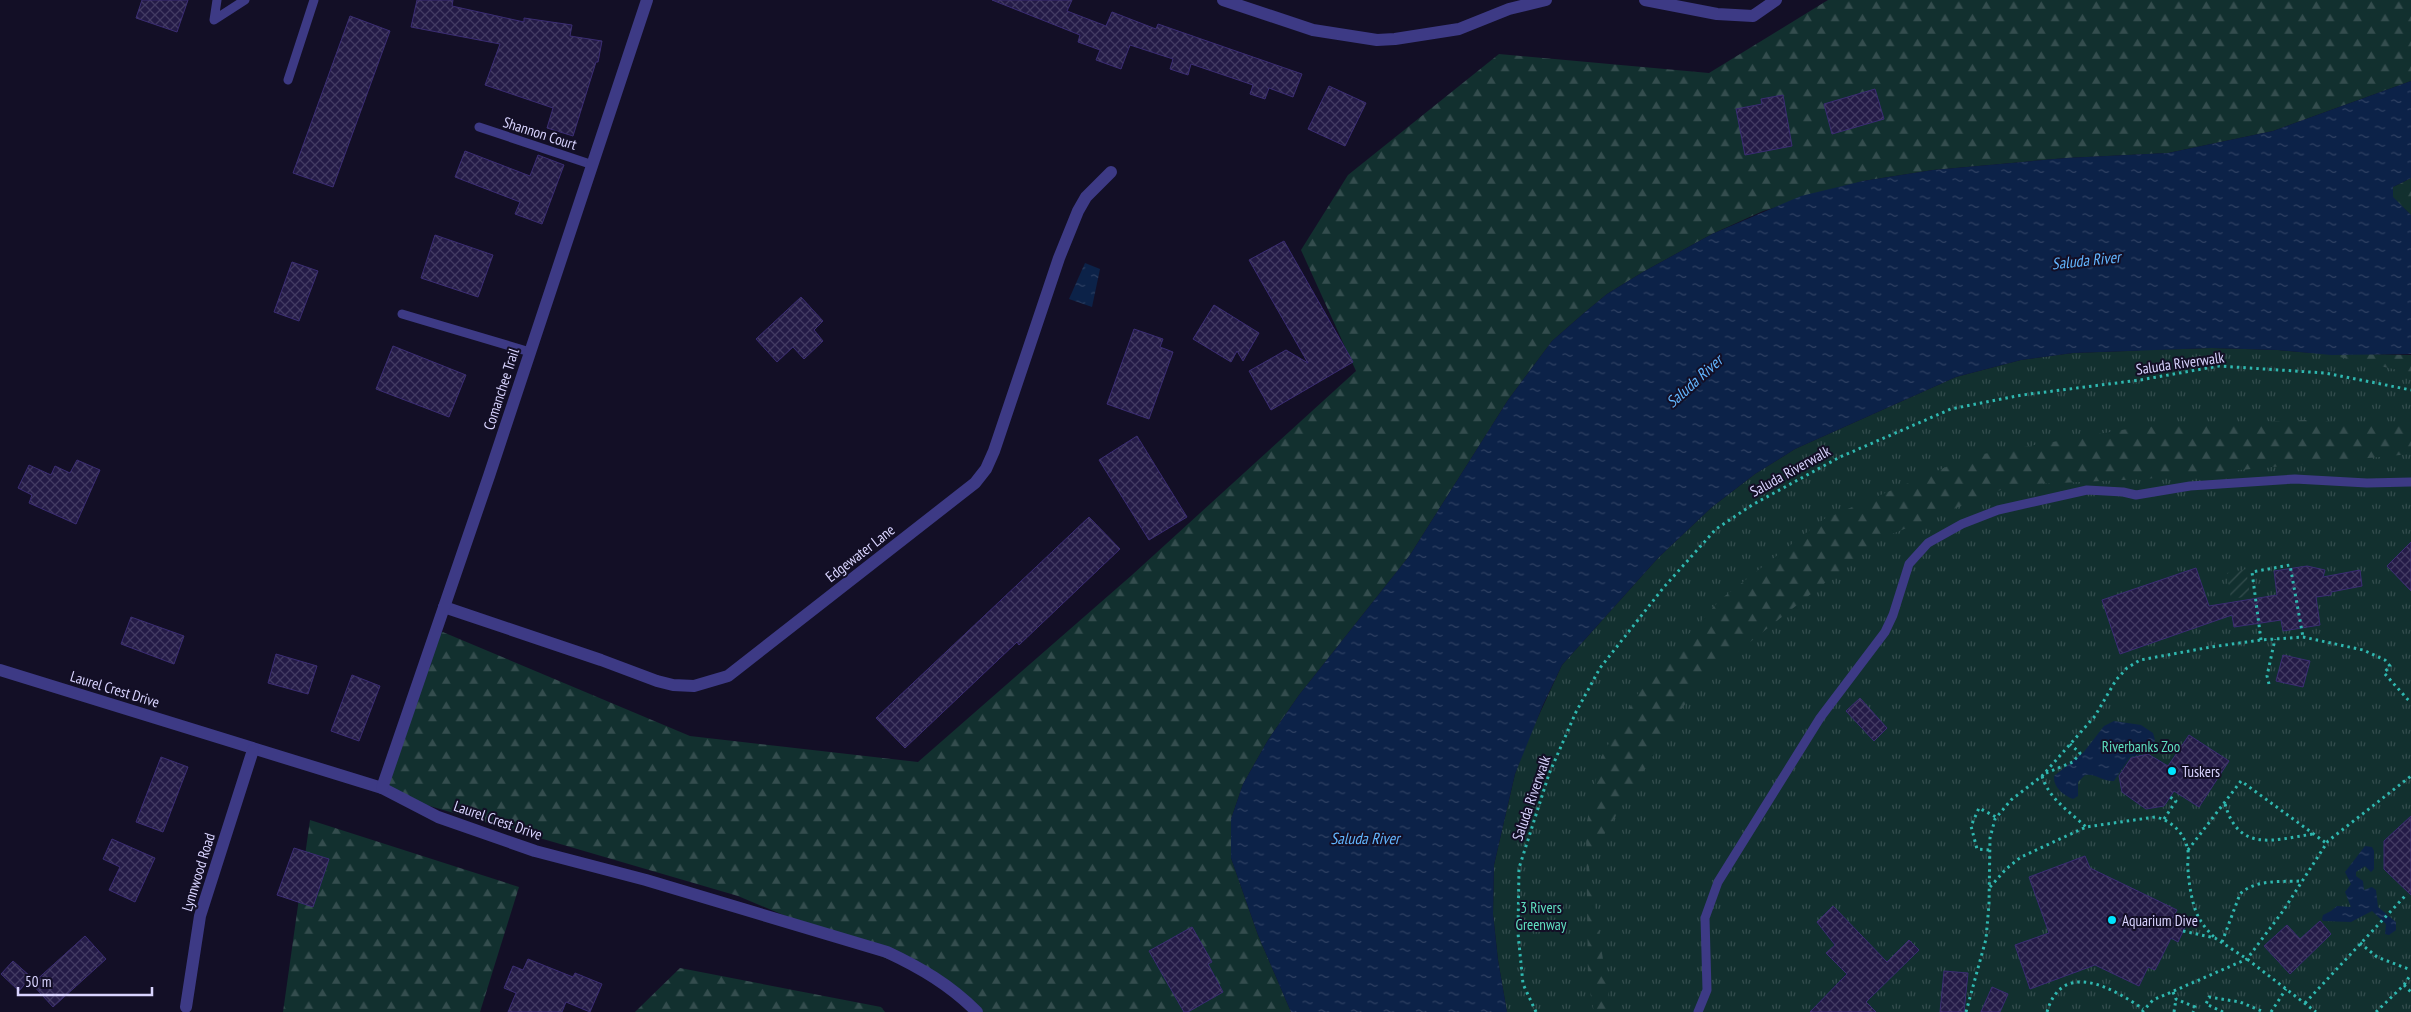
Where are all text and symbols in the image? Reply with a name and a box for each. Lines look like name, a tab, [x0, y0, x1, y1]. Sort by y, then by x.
street label: Shannon Court	[501, 112, 579, 154]
water label: Saluda River	[2051, 246, 2124, 274]
street label: Comanchee Trail	[479, 345, 523, 432]
street label: Saluda Riverwalk	[2135, 347, 2225, 379]
water label: Saluda River	[1662, 349, 1728, 412]
street label: Saluda Riverwalk	[1747, 441, 1834, 501]
street label: Edgewater Lane	[822, 520, 898, 586]
street label: Laurel Crest Drive	[68, 666, 162, 712]
park label: Riverbanks Zoo	[2102, 737, 2180, 756]
street label: Saluda Riverwalk	[1508, 753, 1555, 843]
place label: Tuskers	[2182, 762, 2220, 781]
marker: Tuskers	[2166, 765, 2178, 777]
street label: Laurel Crest Drive	[451, 796, 545, 844]
water label: Saluda River	[1331, 828, 1402, 848]
street label: Lynnwood Road	[177, 831, 219, 913]
park label: 3 Rivers Greenway	[1516, 898, 1567, 934]
place label: Aquarium Dive	[2122, 911, 2198, 930]
marker: Aquarium Dive	[2106, 914, 2118, 926]
scale bar	[18, 964, 151, 996]
text: 50 m	[25, 972, 51, 991]

